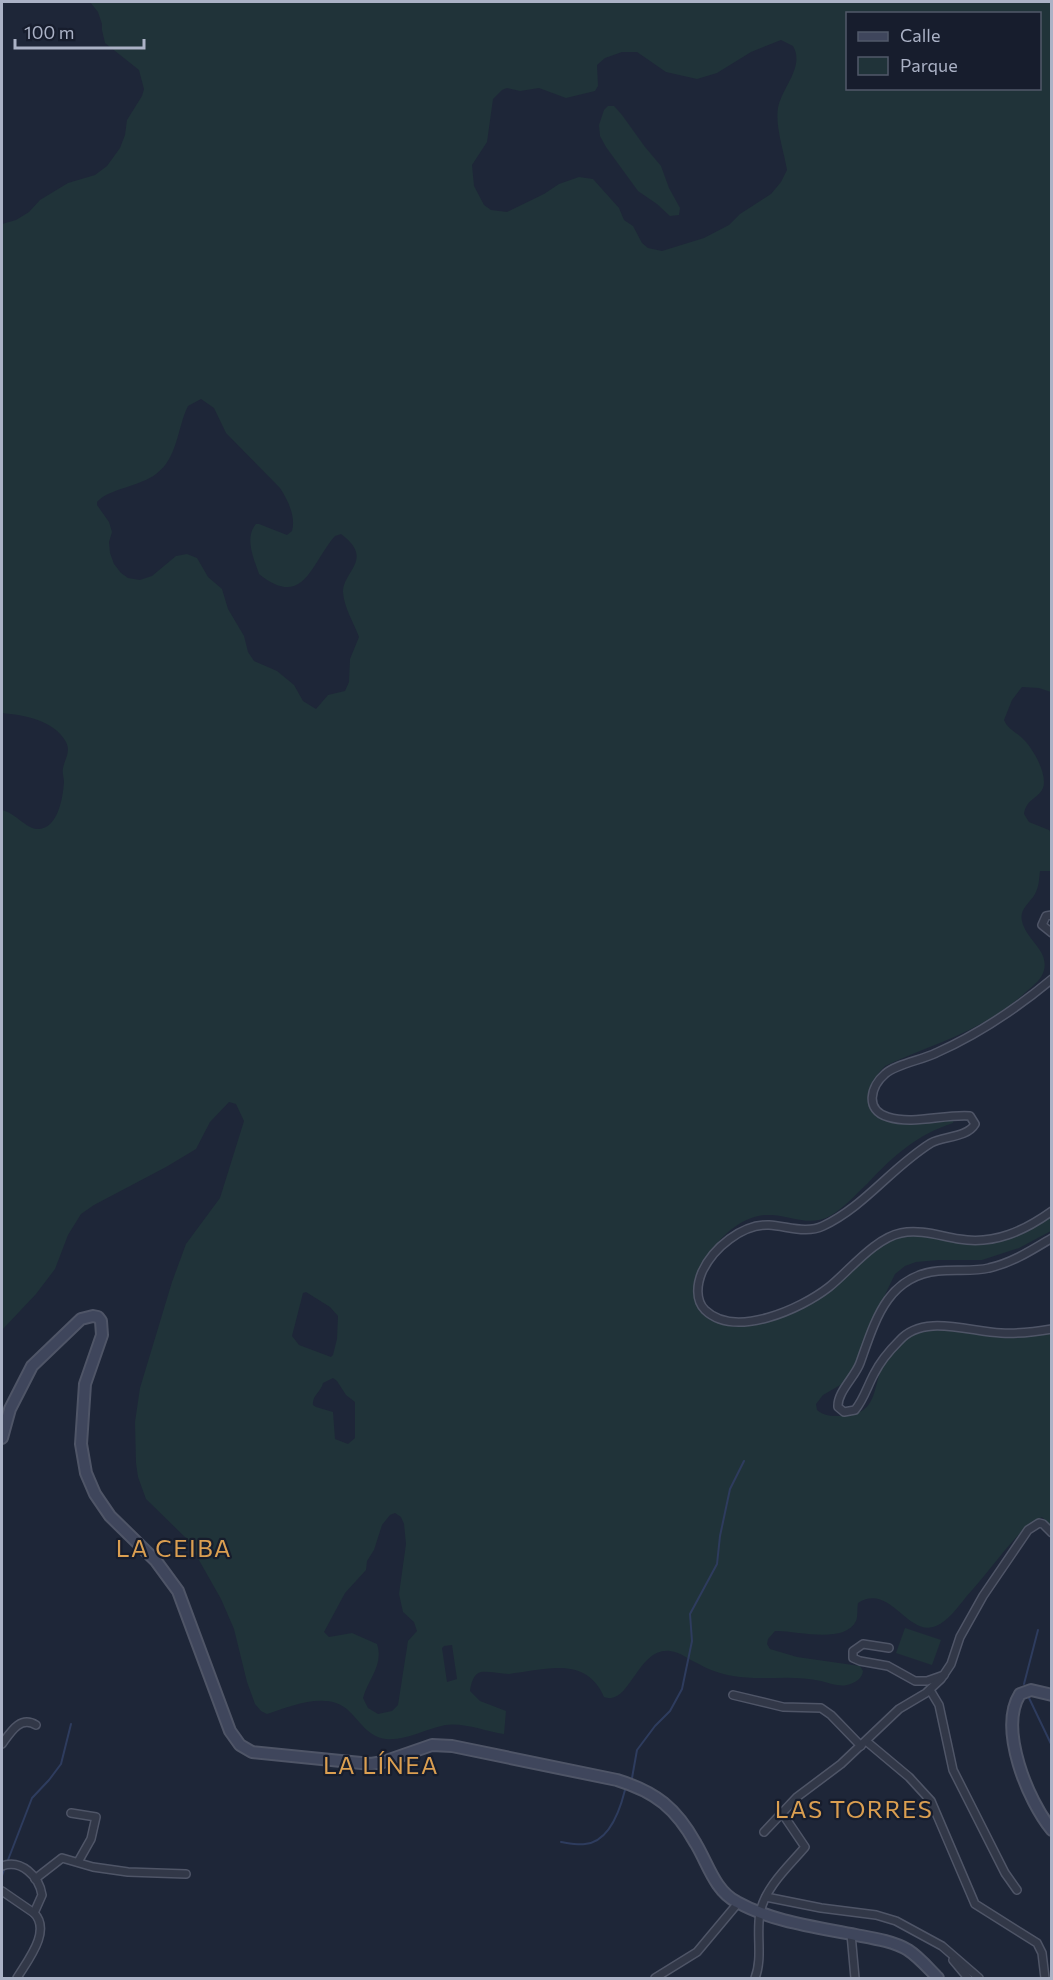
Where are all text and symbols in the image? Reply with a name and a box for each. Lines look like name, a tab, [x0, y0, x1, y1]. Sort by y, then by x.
scale bar	[15, 12, 144, 50]
legend	[846, 12, 1041, 90]
text: 100 m	[24, 21, 74, 43]
text: Calle	[900, 24, 940, 46]
text: Parque	[900, 54, 958, 76]
district label: LA CEIBA	[116, 1533, 232, 1562]
district label: LA LÍNEA	[323, 1750, 439, 1779]
district label: LAS TORRES	[775, 1794, 933, 1823]

